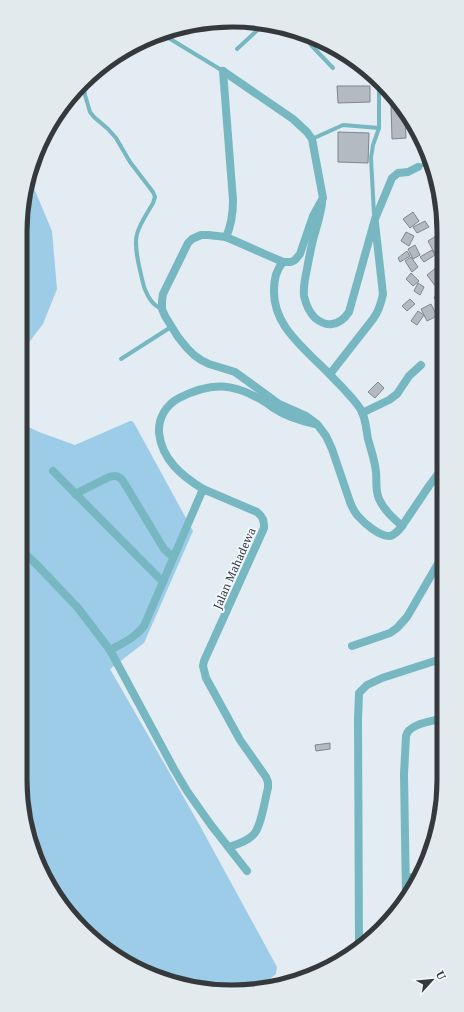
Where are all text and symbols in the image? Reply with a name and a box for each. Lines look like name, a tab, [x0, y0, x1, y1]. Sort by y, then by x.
street label: Jalan Mahadewa	[209, 525, 259, 612]
north arrow	[412, 960, 452, 1000]
text: U	[433, 968, 450, 983]

